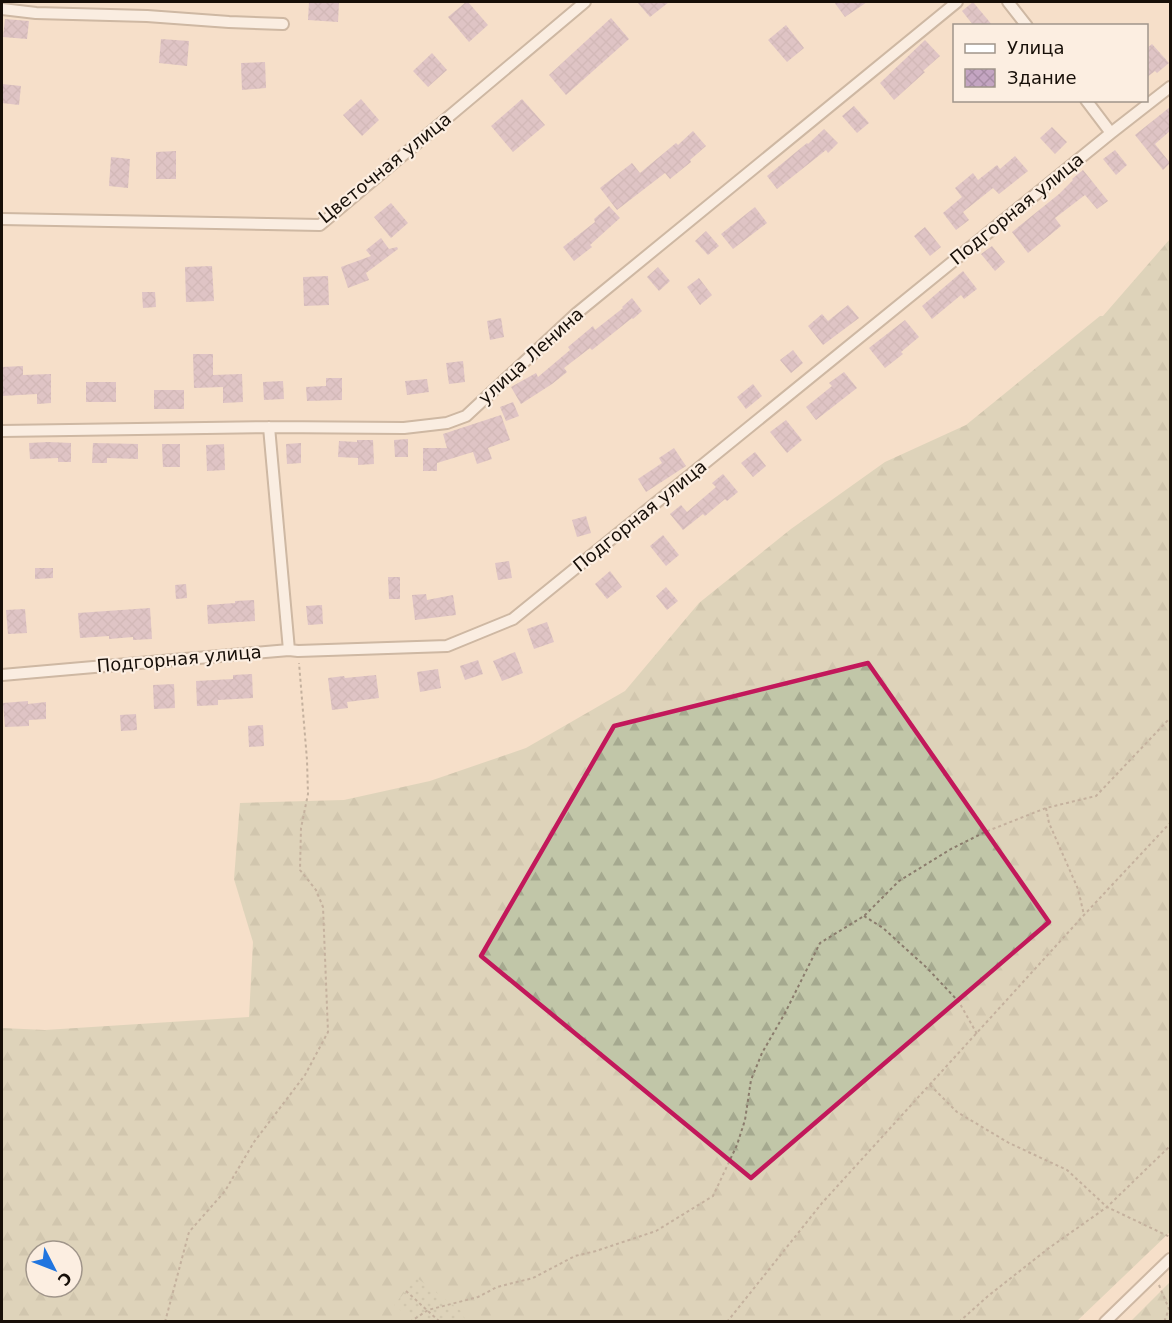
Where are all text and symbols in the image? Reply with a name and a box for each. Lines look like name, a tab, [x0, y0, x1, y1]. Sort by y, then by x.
legend	[953, 24, 1148, 102]
text: Улица	[1007, 37, 1064, 58]
text: Здание	[1007, 67, 1077, 88]
street label: Цветочная улица	[314, 108, 455, 227]
street label: Подгорная улица	[946, 148, 1088, 269]
street label: улица Ленина	[474, 303, 587, 408]
street label: Подгорная улица	[569, 455, 711, 576]
street label: Подгорная улица	[96, 641, 262, 676]
north arrow	[24, 1239, 84, 1299]
text: С	[54, 1268, 76, 1289]

